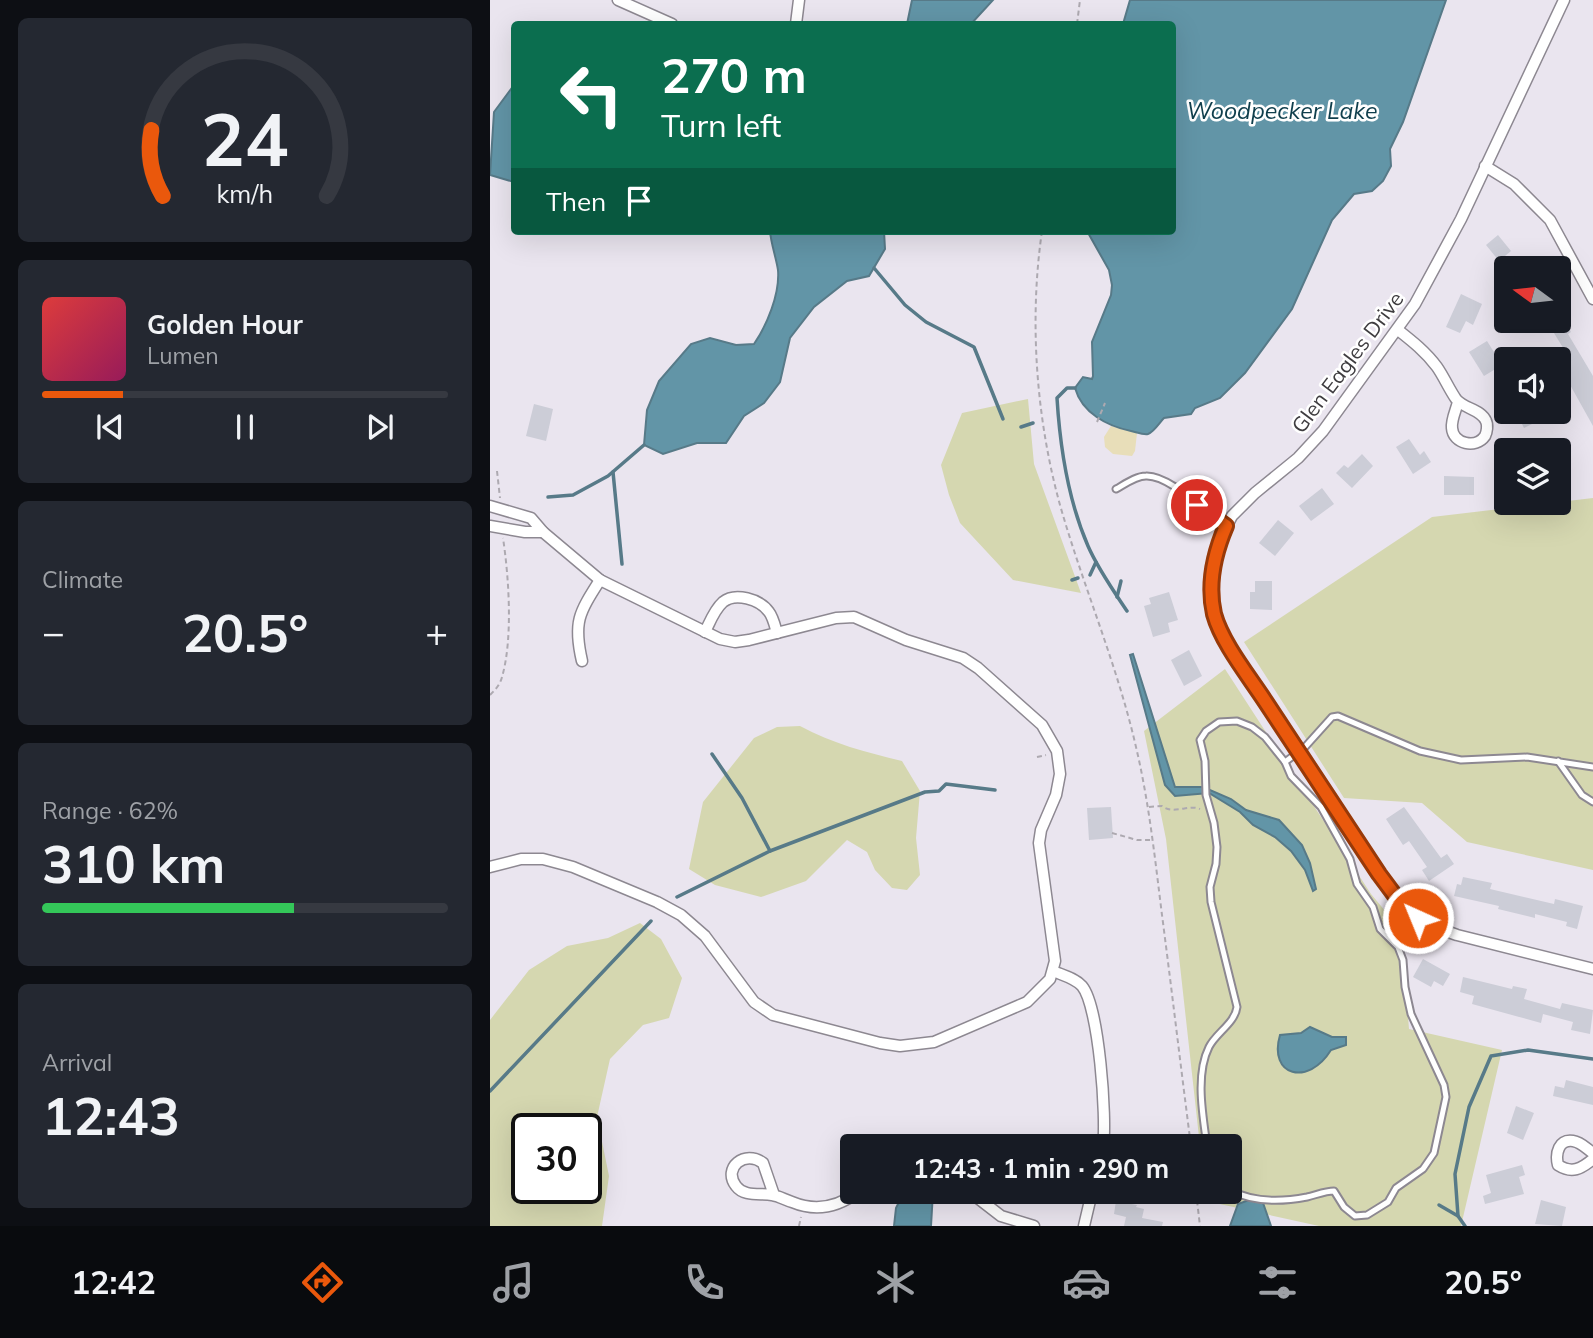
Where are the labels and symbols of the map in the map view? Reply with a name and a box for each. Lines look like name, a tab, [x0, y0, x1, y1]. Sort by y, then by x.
water label: Woodpecker Lake	[1187, 96, 1377, 125]
north arrow	[1494, 256, 1572, 332]
street label: Glen Eagles Drive	[1285, 286, 1409, 438]
pin	[1167, 475, 1227, 535]
position arrow	[1381, 881, 1455, 955]
speed limit sign: 30	[511, 1113, 602, 1204]

